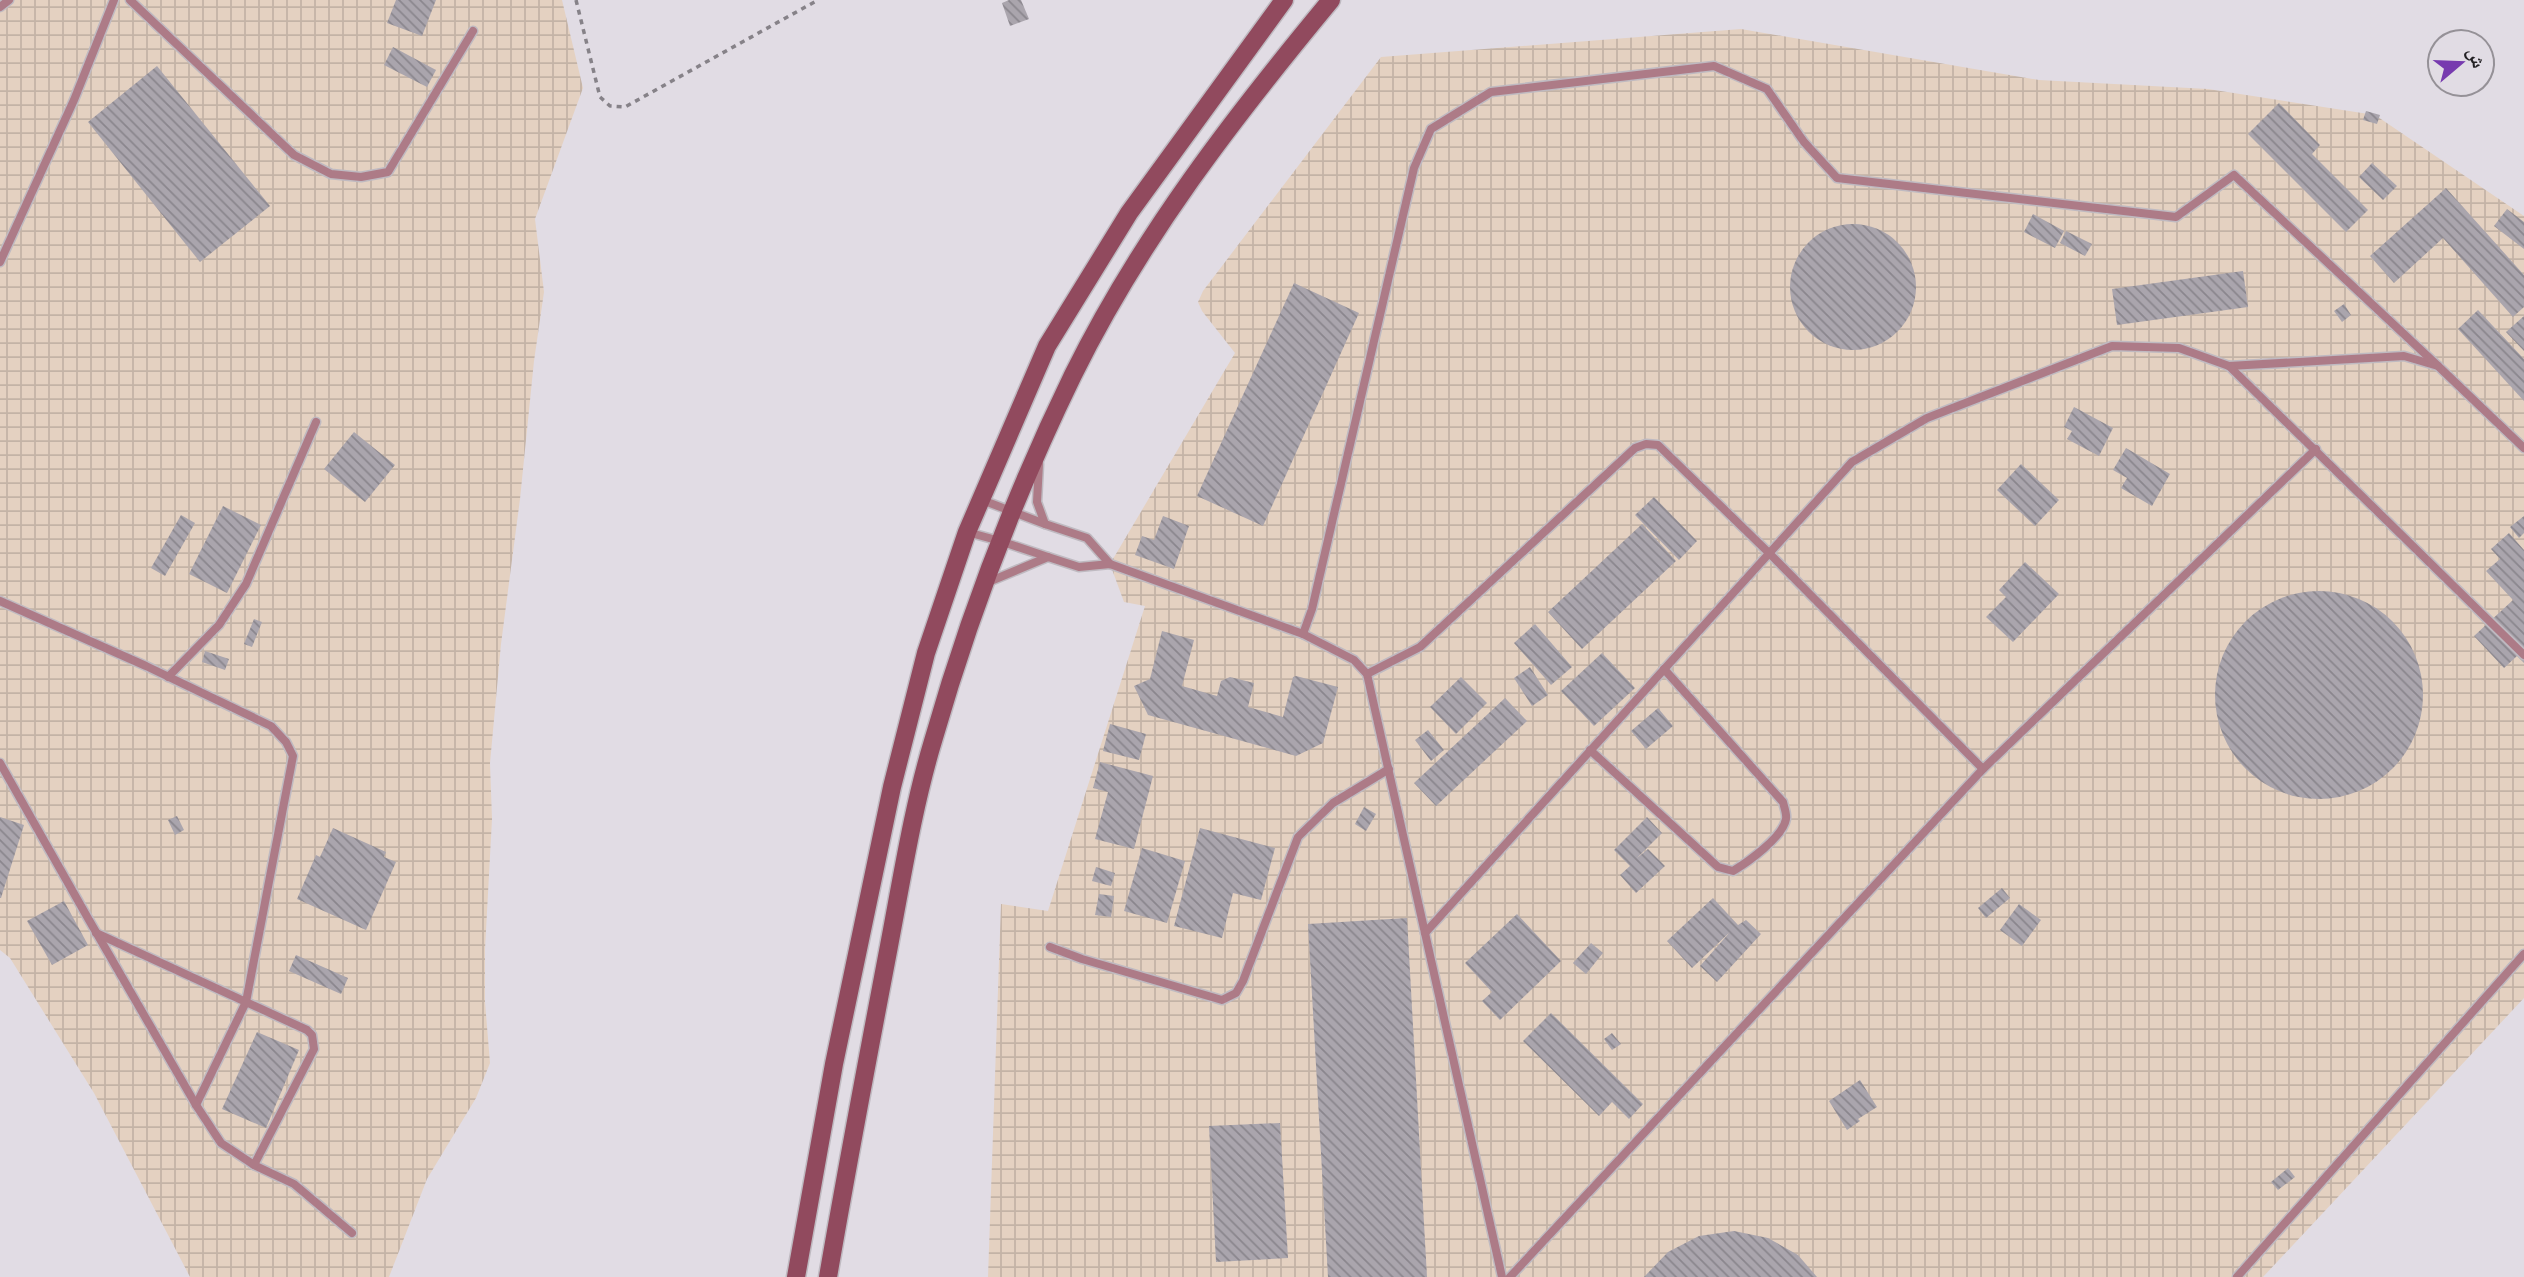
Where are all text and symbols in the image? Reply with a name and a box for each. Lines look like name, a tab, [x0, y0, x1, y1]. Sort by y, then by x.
north arrow	[2426, 28, 2496, 98]
text: ش	[2462, 44, 2491, 71]

